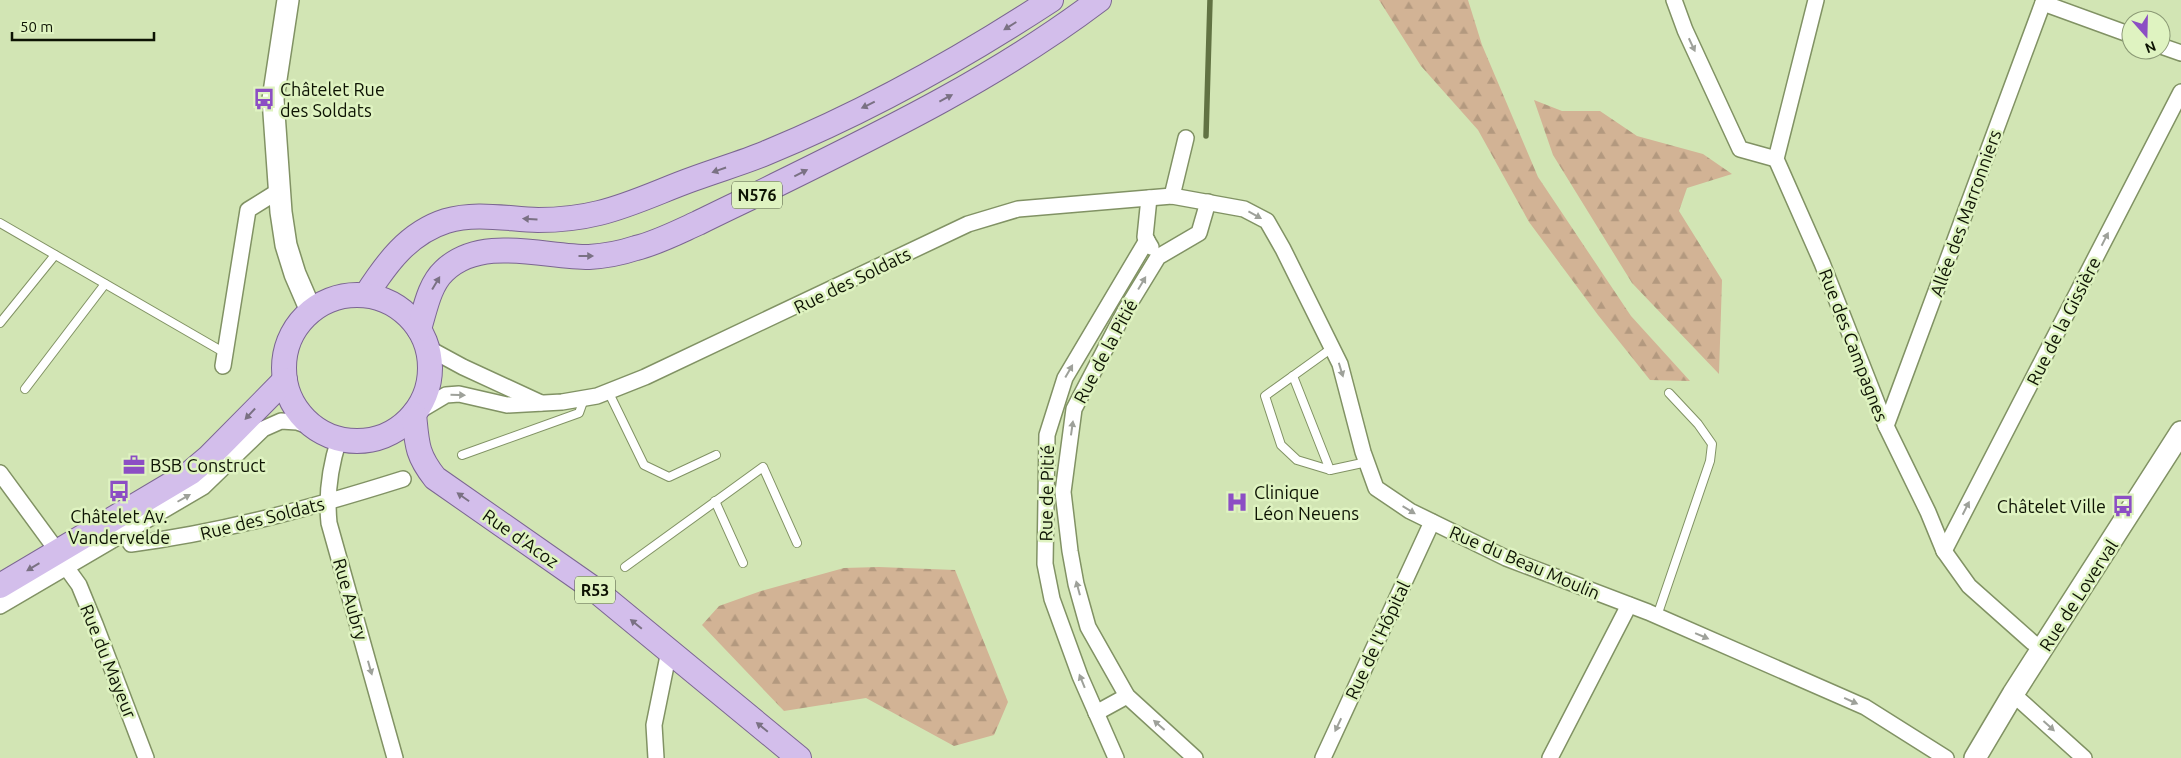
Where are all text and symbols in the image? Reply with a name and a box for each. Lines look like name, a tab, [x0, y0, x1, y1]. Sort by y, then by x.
scale bar	[12, 10, 155, 42]
north arrow	[2121, 10, 2171, 60]
text: 50 m	[20, 18, 53, 35]
one-way arrow	[1003, 22, 1016, 31]
one-way arrow	[1689, 38, 1697, 52]
text: N	[2143, 38, 2158, 57]
place label: Châtelet Rue des Soldats	[280, 79, 385, 120]
bus stop icon: Châtelet Rue des Soldats	[251, 86, 277, 112]
one-way arrow	[938, 94, 953, 102]
one-way arrow	[861, 101, 875, 109]
street label: Allée des Marronniers	[1925, 127, 2005, 299]
one-way arrow	[711, 166, 726, 174]
one-way arrow	[794, 169, 808, 177]
road number: N576	[732, 182, 782, 208]
one-way arrow	[1248, 211, 1262, 219]
one-way arrow	[521, 215, 537, 223]
one-way arrow	[2101, 232, 2109, 246]
street label: Rue des Soldats	[790, 243, 914, 317]
one-way arrow	[579, 252, 595, 260]
street label: Rue de la Gissière	[2022, 254, 2104, 388]
street label: Rue des Campagnes	[1816, 266, 1892, 424]
one-way arrow	[431, 276, 440, 290]
one-way arrow	[1138, 276, 1147, 289]
street label: Rue de la Pitié	[1069, 296, 1141, 406]
one-way arrow	[1338, 363, 1346, 378]
one-way arrow	[1065, 364, 1073, 379]
one-way arrow	[450, 391, 466, 399]
one-way arrow	[244, 408, 256, 420]
one-way arrow	[1068, 419, 1076, 435]
street label: Rue de Pitié	[1035, 444, 1057, 542]
office icon: BSB Construct	[121, 452, 147, 478]
place label: BSB Construct	[150, 455, 266, 475]
bus stop icon: Châtelet Av. Vandervelde	[106, 478, 132, 504]
place label: Clinique Léon Neuens	[1254, 482, 1359, 523]
hospital icon: Clinique Léon Neuens	[1224, 489, 1250, 515]
one-way arrow	[456, 492, 469, 502]
street label: Rue des Soldats	[198, 493, 326, 543]
bus stop icon: Châtelet Ville	[2110, 493, 2136, 519]
one-way arrow	[178, 494, 191, 503]
place label: Châtelet Ville	[1997, 496, 2106, 516]
one-way arrow	[1962, 500, 1970, 515]
street label: Rue d'Acoz	[479, 505, 563, 571]
one-way arrow	[1402, 505, 1415, 514]
place label: Châtelet Av. Vandervelde	[68, 506, 170, 547]
street label: Rue du Beau Moulin	[1447, 521, 1603, 603]
street label: Rue de Loverval	[2035, 535, 2122, 654]
street label: Rue Aubry	[330, 556, 372, 642]
one-way arrow	[26, 562, 39, 571]
road number: R53	[575, 576, 615, 604]
street label: Rue de l'Hôpital	[1341, 577, 1413, 702]
one-way arrow	[1074, 581, 1082, 596]
street label: Rue du Mayeur	[77, 601, 141, 721]
one-way arrow	[630, 618, 643, 629]
one-way arrow	[1695, 632, 1709, 640]
one-way arrow	[366, 661, 374, 676]
one-way arrow	[1078, 674, 1086, 688]
one-way arrow	[1844, 697, 1858, 705]
one-way arrow	[1334, 718, 1342, 732]
one-way arrow	[1154, 719, 1166, 731]
one-way arrow	[2042, 720, 2054, 732]
one-way arrow	[756, 721, 769, 732]

